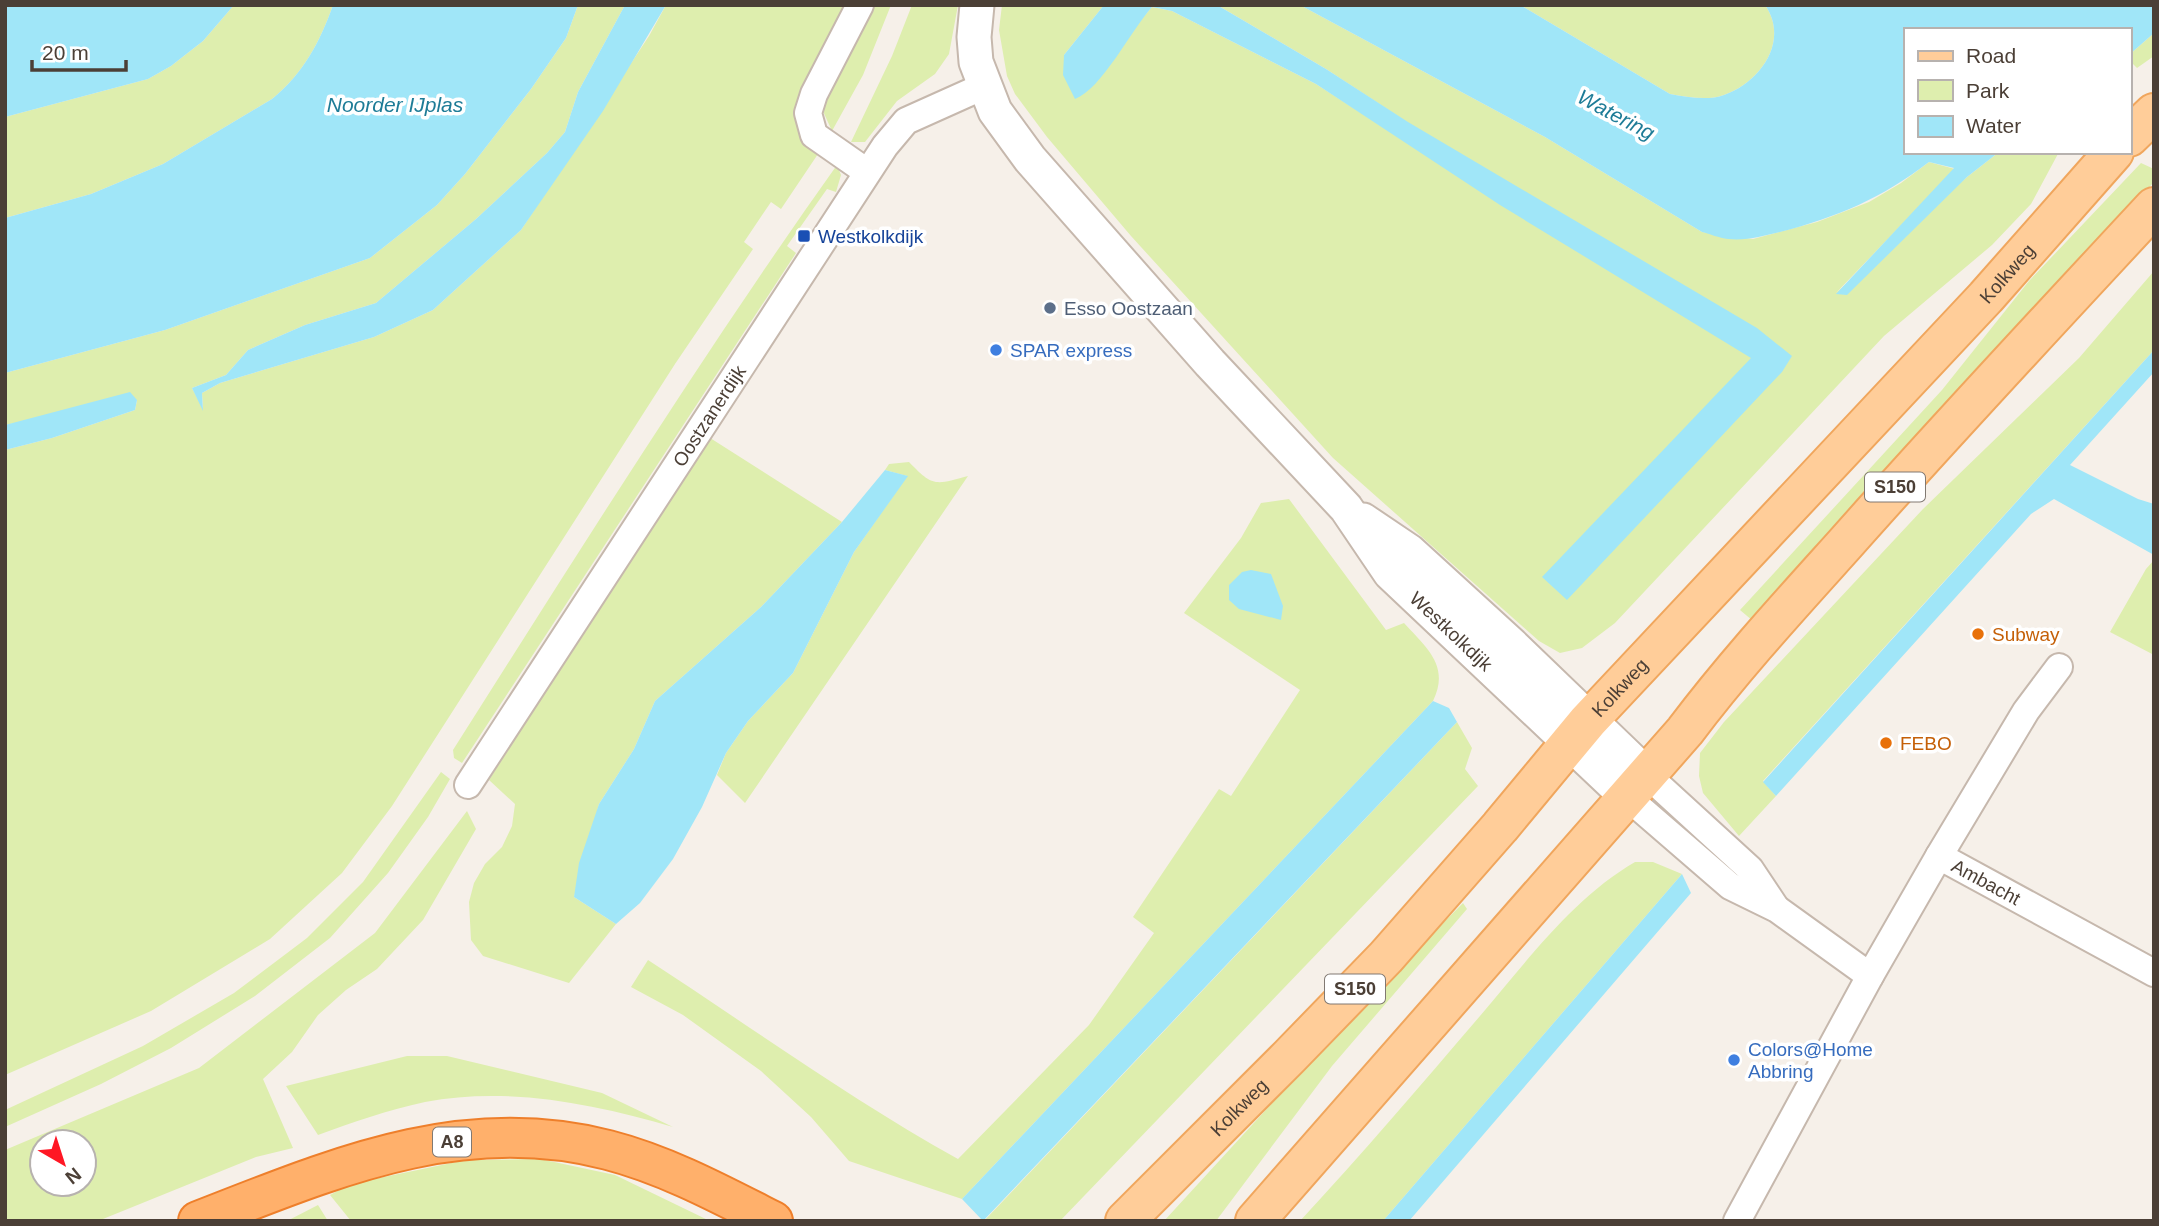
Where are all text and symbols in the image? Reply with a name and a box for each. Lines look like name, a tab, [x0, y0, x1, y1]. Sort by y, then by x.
scale bar	[32, 28, 126, 72]
legend	[1904, 28, 2131, 154]
text: 20 m	[42, 41, 89, 64]
text: Road	[1966, 44, 2016, 67]
text: Park	[1966, 79, 2010, 102]
water label: Watering	[1574, 85, 1659, 144]
water label: Noorder IJplas	[327, 93, 464, 116]
text: Water	[1966, 114, 2021, 137]
place label: Westkolkdijk	[818, 226, 924, 247]
marker: Westkolkdijk	[796, 228, 812, 244]
street label: Kolkweg	[1976, 240, 2039, 308]
place label: Esso Oostzaan	[1064, 298, 1193, 319]
marker: Esso Oostzaan	[1042, 300, 1058, 316]
place label: SPAR express	[1010, 340, 1132, 361]
marker: SPAR express	[988, 342, 1004, 358]
street label: Oostzanerdijk	[669, 361, 750, 470]
road number: S150	[1865, 472, 1925, 502]
street label: Westkolkdijk	[1406, 588, 1497, 676]
place label: Subway	[1992, 624, 2060, 645]
marker: Subway	[1970, 626, 1986, 642]
street label: Kolkweg	[1588, 654, 1652, 721]
place label: FEBO	[1900, 733, 1952, 754]
marker: FEBO	[1878, 735, 1894, 751]
street label: Ambacht	[1948, 855, 2025, 910]
road number: S150	[1325, 974, 1385, 1004]
place label: Colors@Home Abbring	[1748, 1039, 1873, 1082]
marker: Colors@Home Abbring	[1726, 1052, 1742, 1068]
street label: Kolkweg	[1206, 1075, 1272, 1140]
north arrow	[28, 1128, 98, 1198]
road number: A8	[433, 1128, 471, 1156]
text: N	[61, 1163, 85, 1188]

